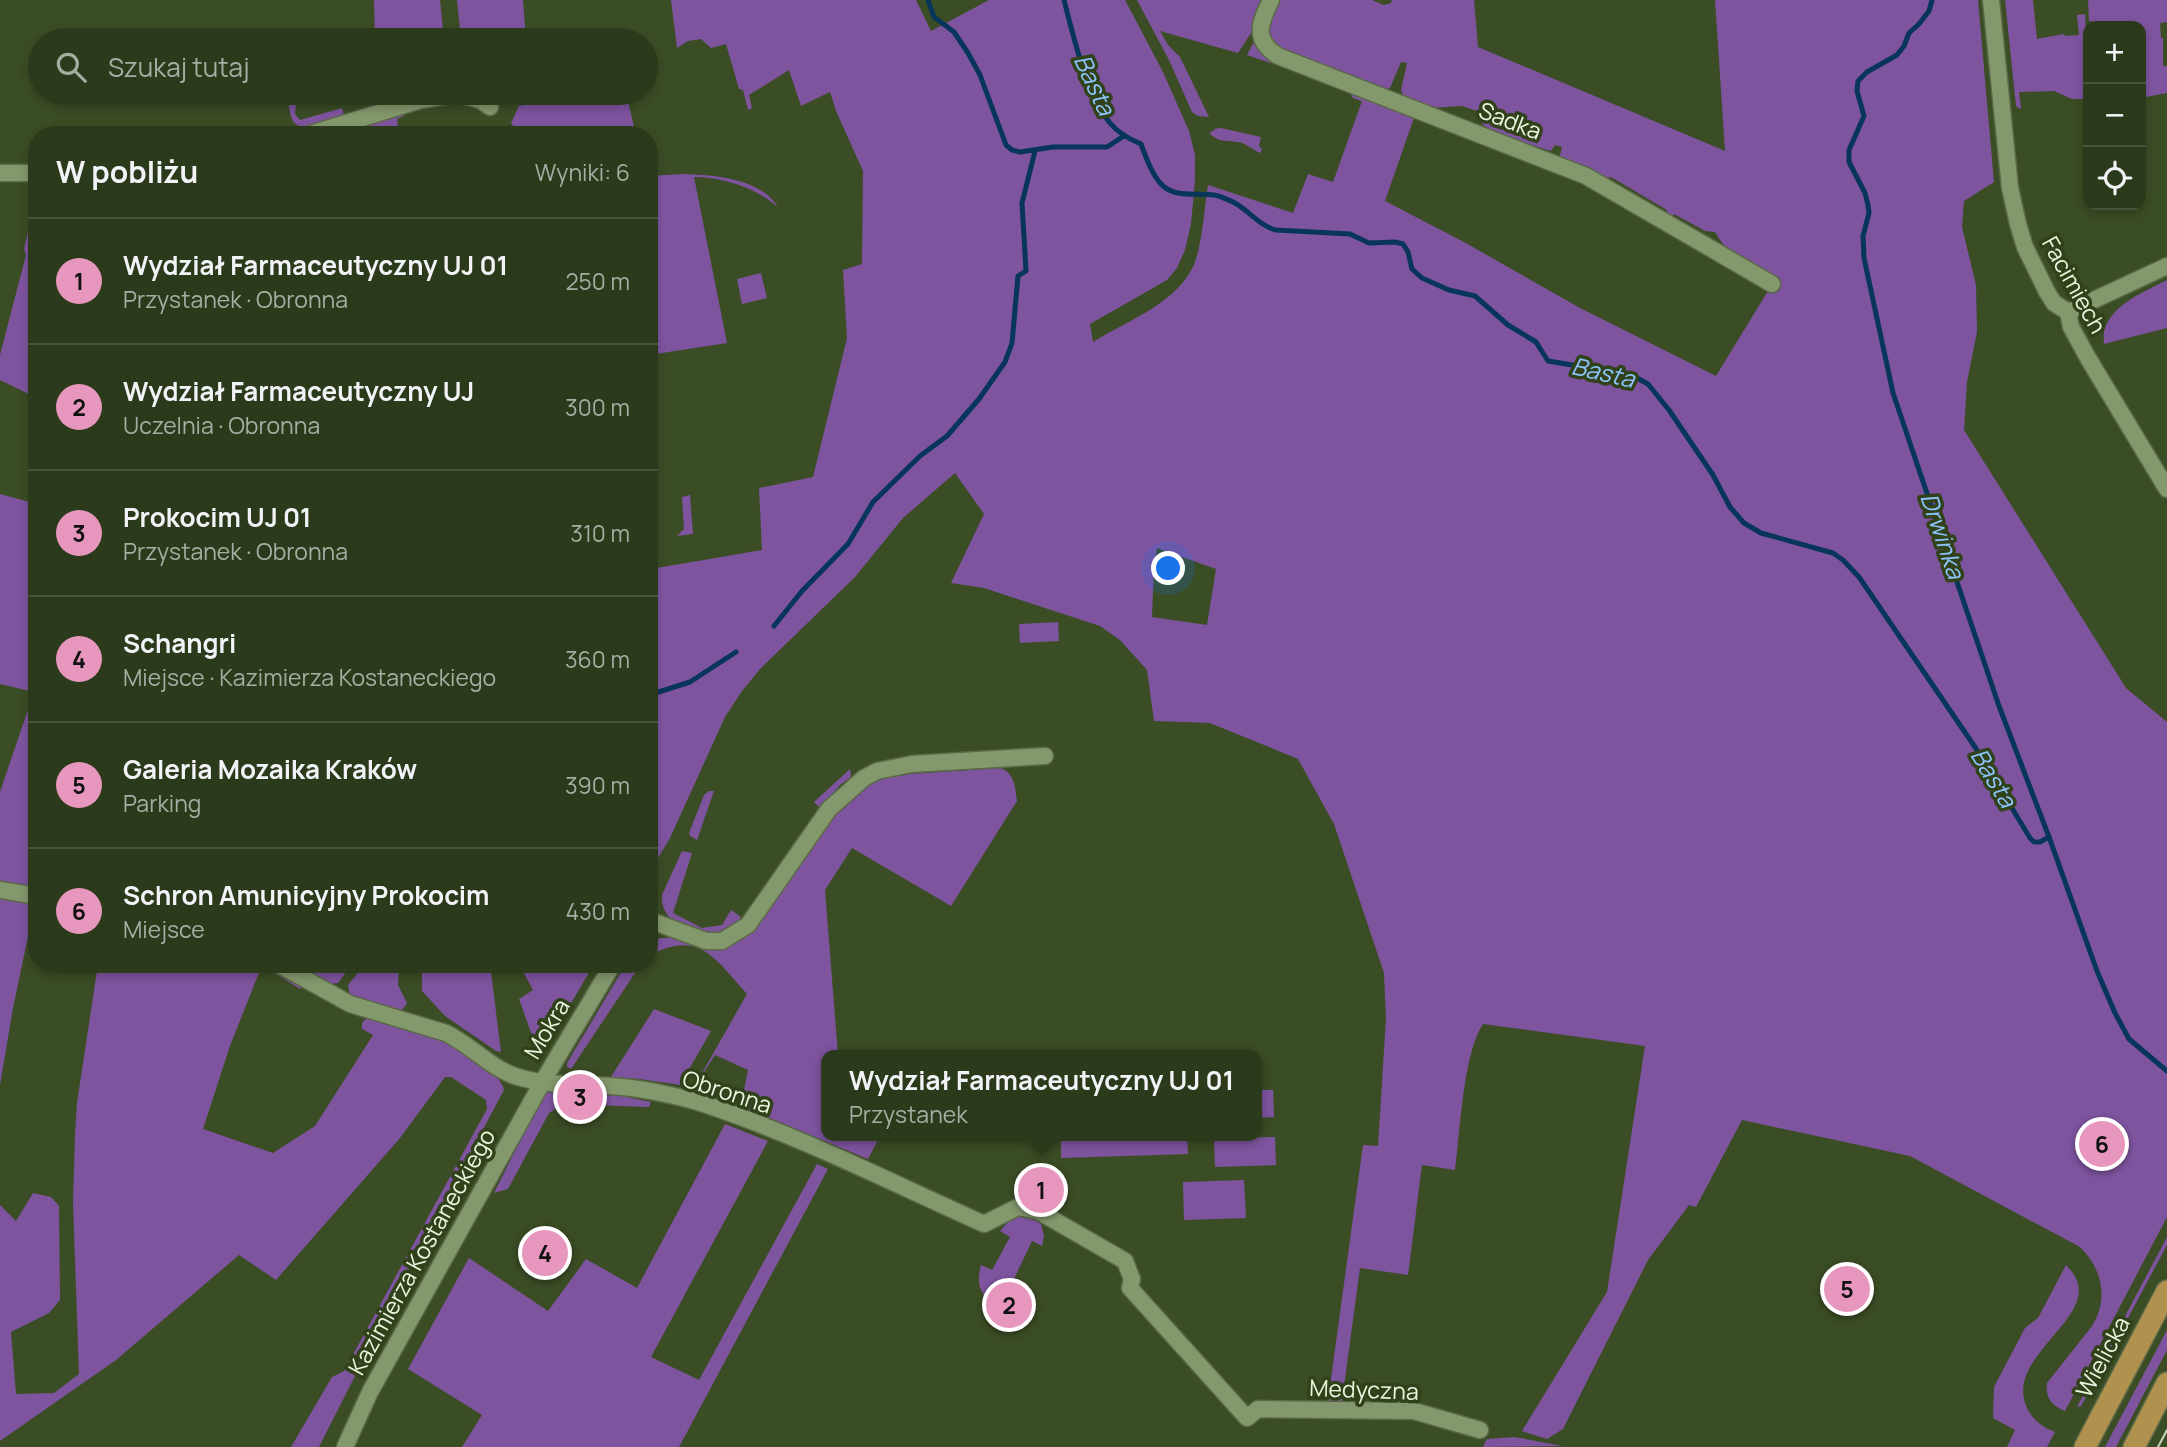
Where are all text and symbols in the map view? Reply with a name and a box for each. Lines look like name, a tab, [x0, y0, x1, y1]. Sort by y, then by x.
map controls	[2083, 21, 2146, 210]
button: +	[2083, 21, 2146, 84]
search box	[28, 28, 658, 105]
icon: search	[52, 48, 90, 86]
text: Szukaj tutaj	[108, 49, 250, 85]
water label: Basta	[1067, 49, 1124, 122]
button: −	[2083, 84, 2146, 147]
street label: Sadka	[1474, 94, 1546, 147]
button: locate	[2083, 147, 2146, 210]
text: W pobliżu	[56, 151, 198, 192]
text: Wyniki: 6	[535, 156, 630, 188]
street label: Facimiech	[2035, 230, 2115, 339]
text: Wydział Farmaceutyczny UJ 01	[123, 247, 508, 283]
text: 1	[74, 265, 84, 297]
text: 250 m	[565, 265, 630, 297]
text: Przystanek · Obronna	[123, 283, 348, 315]
water label: Basta	[1569, 348, 1640, 395]
text: Wydział Farmaceutyczny UJ	[123, 373, 474, 409]
text: 2	[72, 391, 86, 423]
text: 300 m	[565, 391, 630, 423]
text: Uczelnia · Obronna	[123, 409, 320, 441]
water label: Drwinka	[1913, 488, 1974, 584]
text: Prokocim UJ 01	[123, 499, 311, 535]
text: 3	[72, 517, 86, 549]
text: 310 m	[570, 517, 630, 549]
text: Przystanek · Obronna	[123, 535, 348, 567]
your location	[1151, 551, 1185, 585]
text: Schangri	[123, 625, 236, 661]
text: 4	[72, 643, 86, 675]
text: 360 m	[565, 643, 630, 675]
text: Miejsce · Kazimierza Kostaneckiego	[123, 661, 496, 693]
water label: Basta	[1964, 741, 2026, 814]
text: Galeria Mozaika Kraków	[123, 751, 417, 787]
text: 5	[72, 769, 86, 801]
text: 390 m	[565, 769, 630, 801]
text: Parking	[123, 787, 201, 819]
text: Schron Amunicyjny Prokocim	[123, 877, 489, 913]
text: 6	[72, 895, 86, 927]
text: 430 m	[566, 895, 630, 927]
text: Miejsce	[123, 913, 205, 945]
street label: Mokra	[516, 992, 577, 1065]
popup	[821, 1050, 1262, 1141]
street label: Obronna	[679, 1062, 776, 1120]
text: Wydział Farmaceutyczny UJ 01	[849, 1062, 1234, 1098]
pin: 3	[557, 1071, 603, 1123]
text: Przystanek	[849, 1098, 968, 1130]
pin: 6	[2079, 1118, 2125, 1170]
street label: Kazimierza Kostaneckiego	[340, 1123, 502, 1380]
pin: 1	[1018, 1164, 1064, 1216]
pin: 4	[522, 1227, 568, 1279]
pin: 5	[1824, 1263, 1870, 1315]
pin: 2	[986, 1279, 1032, 1331]
street label: Wielicka	[2067, 1310, 2137, 1403]
street label: Medyczna	[1309, 1371, 1419, 1407]

